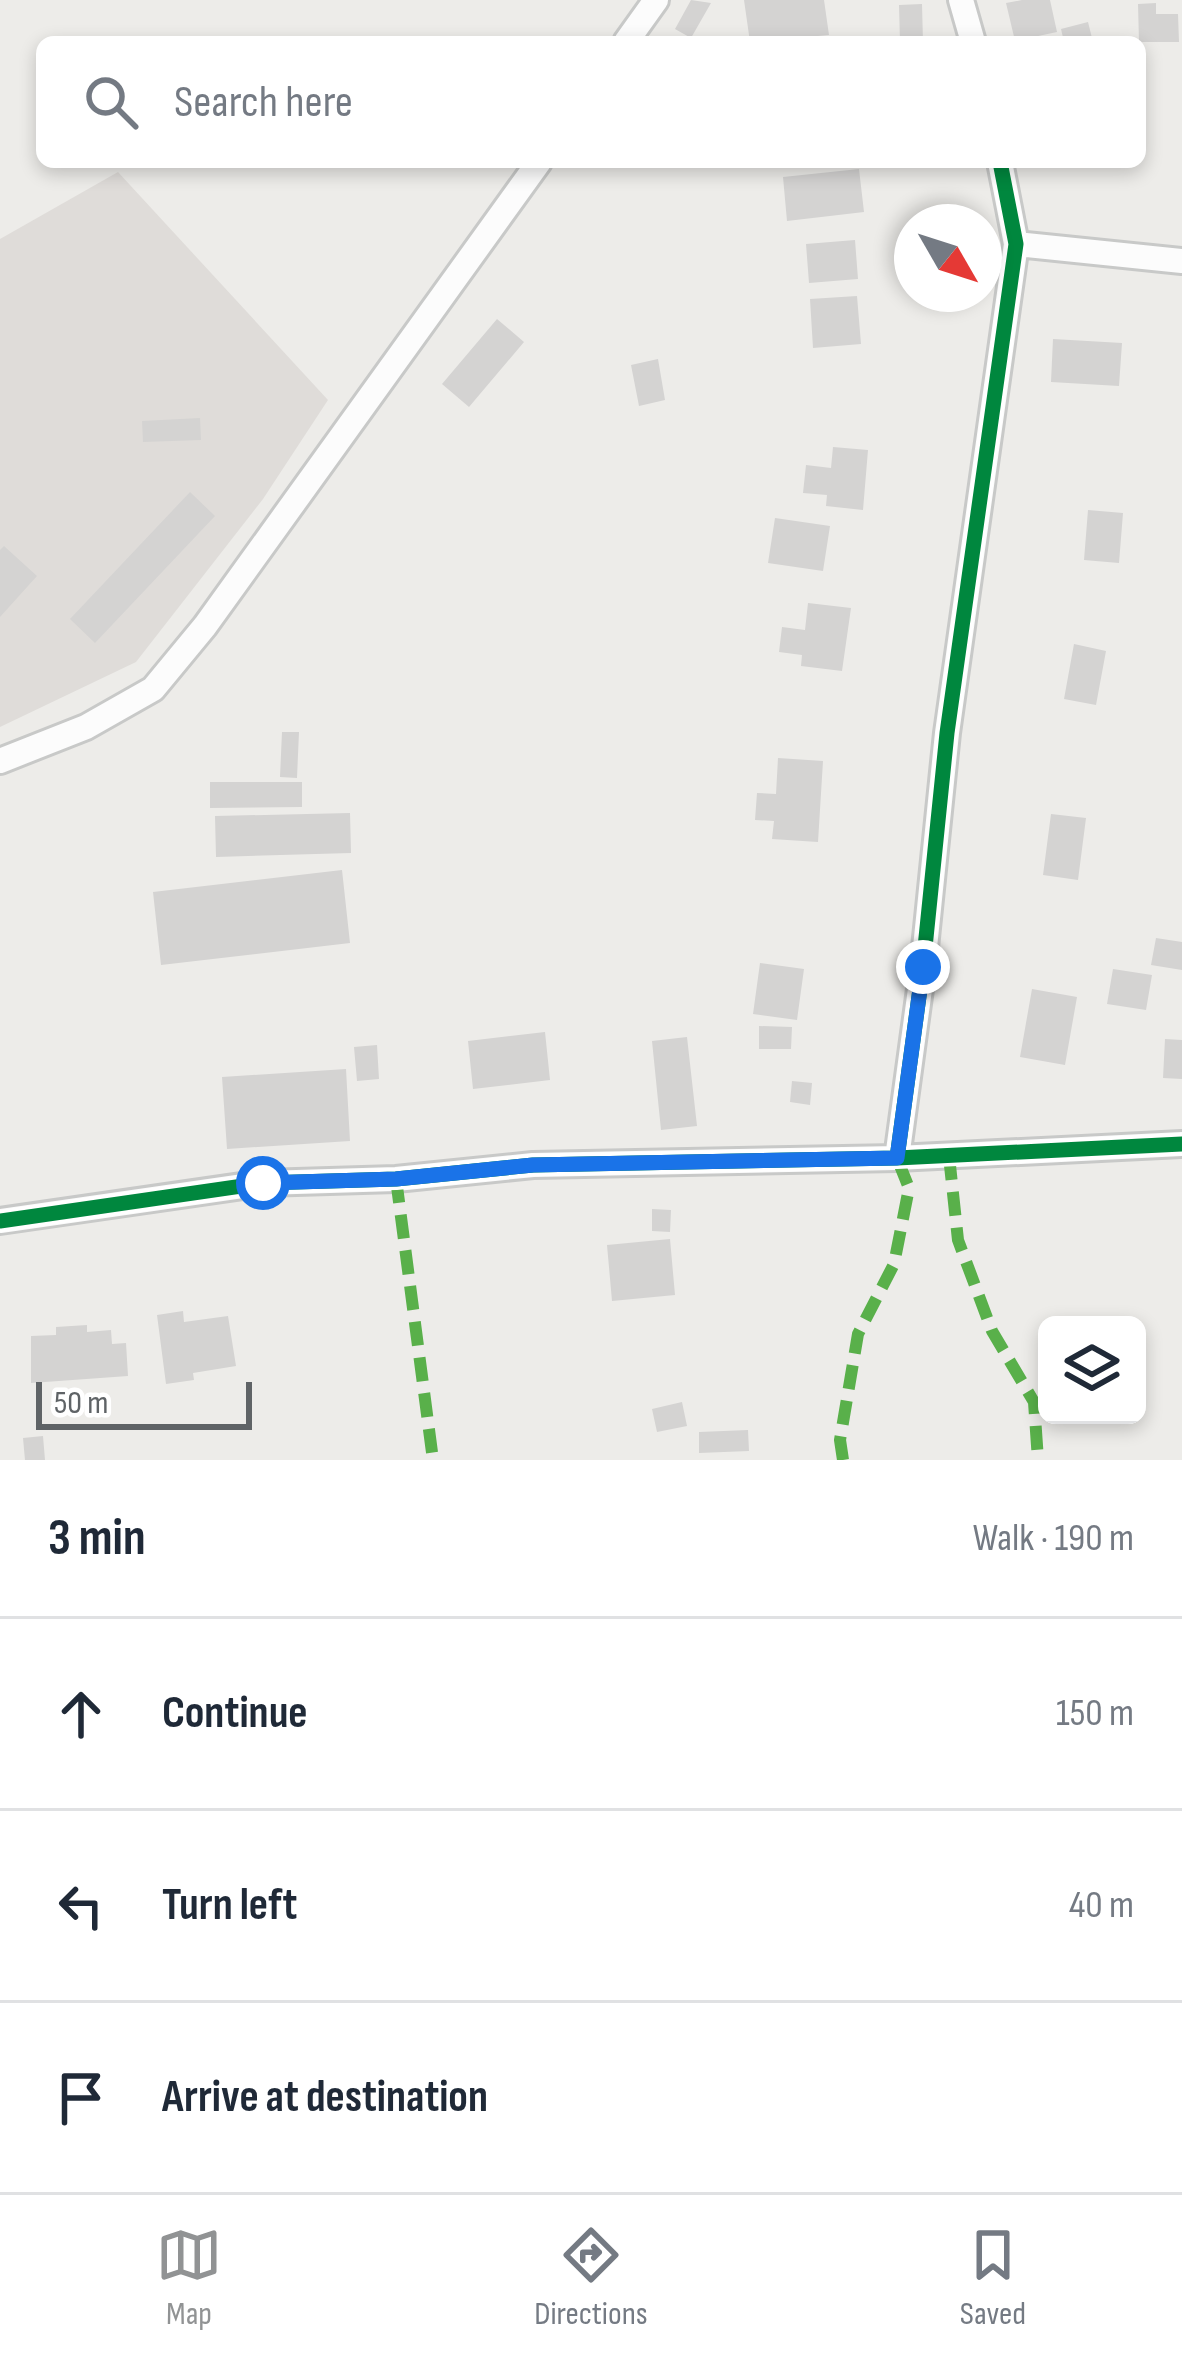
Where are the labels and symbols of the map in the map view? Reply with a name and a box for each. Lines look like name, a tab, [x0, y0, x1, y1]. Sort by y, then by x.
north arrow	[894, 204, 1002, 312]
route end	[896, 940, 950, 994]
route start	[236, 1156, 290, 1210]
scale bar	[36, 1376, 252, 1429]

